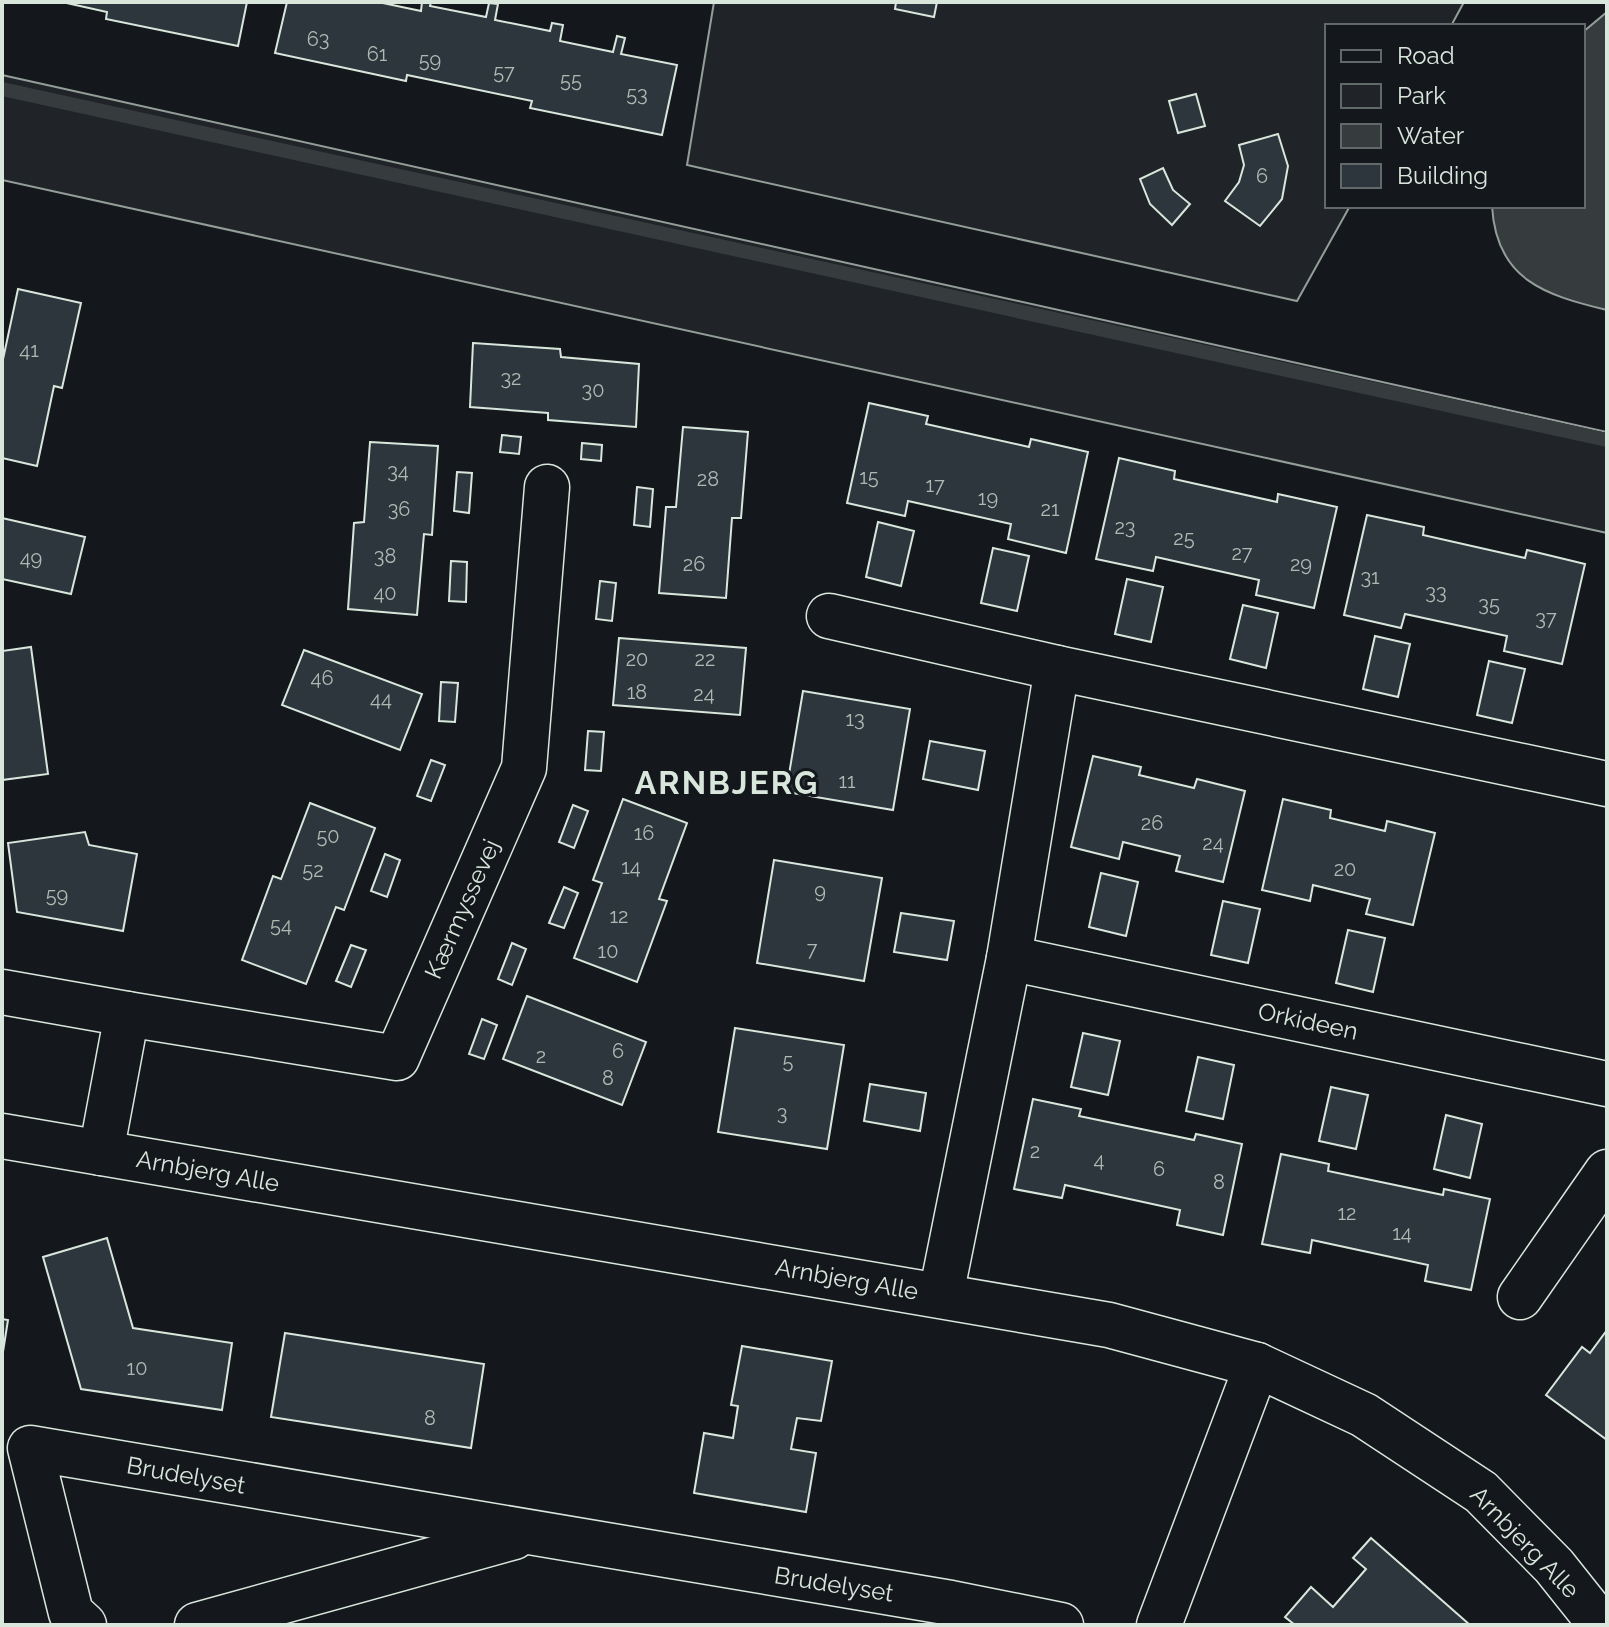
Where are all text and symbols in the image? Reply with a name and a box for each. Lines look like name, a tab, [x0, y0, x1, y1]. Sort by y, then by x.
legend	[1325, 24, 1585, 208]
house number: 63	[307, 27, 329, 51]
text: Road	[1397, 41, 1455, 70]
house number: 61	[367, 42, 388, 66]
house number: 59	[419, 48, 441, 72]
house number: 57	[493, 60, 515, 84]
house number: 55	[560, 68, 582, 92]
text: Park	[1397, 81, 1446, 110]
house number: 53	[626, 82, 648, 106]
text: Water	[1397, 121, 1465, 150]
text: Building	[1397, 161, 1488, 190]
house number: 6	[1256, 164, 1268, 188]
house number: 41	[19, 338, 39, 362]
house number: 32	[500, 366, 522, 390]
house number: 30	[582, 378, 604, 402]
house number: 34	[387, 459, 409, 483]
house number: 15	[859, 465, 879, 489]
house number: 28	[697, 467, 719, 491]
house number: 17	[925, 473, 945, 497]
house number: 19	[978, 486, 998, 510]
house number: 36	[388, 497, 410, 521]
house number: 21	[1041, 497, 1060, 521]
house number: 23	[1114, 515, 1136, 539]
house number: 25	[1173, 526, 1195, 550]
house number: 27	[1231, 541, 1253, 565]
house number: 38	[374, 544, 396, 568]
house number: 49	[20, 546, 42, 570]
house number: 26	[683, 552, 705, 576]
house number: 29	[1290, 552, 1312, 576]
house number: 31	[1360, 565, 1380, 589]
house number: 33	[1425, 580, 1447, 604]
house number: 40	[373, 581, 397, 605]
house number: 35	[1478, 592, 1500, 616]
house number: 37	[1535, 606, 1557, 630]
house number: 20	[626, 647, 648, 671]
house number: 22	[695, 647, 715, 671]
house number: 46	[311, 666, 333, 690]
house number: 18	[627, 680, 647, 704]
house number: 24	[693, 682, 715, 706]
house number: 44	[370, 687, 392, 711]
house number: 13	[845, 707, 865, 731]
district label: ARNBJERG	[635, 764, 819, 801]
house number: 11	[838, 769, 856, 793]
house number: 26	[1141, 811, 1163, 835]
house number: 16	[634, 821, 654, 845]
house number: 50	[316, 824, 340, 848]
house number: 24	[1202, 831, 1224, 855]
street label: Kærmyssevej	[418, 835, 506, 983]
house number: 14	[621, 855, 641, 879]
house number: 20	[1334, 857, 1356, 881]
house number: 52	[302, 858, 324, 882]
house number: 9	[814, 879, 826, 903]
house number: 59	[46, 883, 68, 907]
house number: 12	[610, 904, 628, 928]
house number: 54	[270, 913, 292, 937]
house number: 7	[807, 937, 818, 961]
house number: 10	[598, 939, 618, 963]
street label: Orkideen	[1255, 996, 1361, 1046]
house number: 6	[612, 1039, 624, 1063]
house number: 2	[536, 1044, 546, 1068]
house number: 5	[783, 1049, 794, 1073]
house number: 8	[602, 1066, 614, 1090]
house number: 3	[777, 1101, 787, 1125]
house number: 2	[1030, 1139, 1040, 1163]
street label: Arnbjerg Alle	[134, 1144, 282, 1198]
house number: 4	[1094, 1148, 1105, 1172]
house number: 6	[1153, 1157, 1165, 1181]
house number: 8	[1213, 1170, 1225, 1194]
house number: 12	[1338, 1201, 1356, 1225]
house number: 14	[1392, 1221, 1412, 1245]
street label: Arnbjerg Alle	[773, 1252, 921, 1306]
house number: 10	[127, 1356, 147, 1380]
house number: 8	[424, 1406, 436, 1430]
street label: Brudelyset	[124, 1450, 248, 1500]
street label: Arnbjerg Alle	[1464, 1480, 1586, 1604]
street label: Brudelyset	[772, 1560, 896, 1608]

